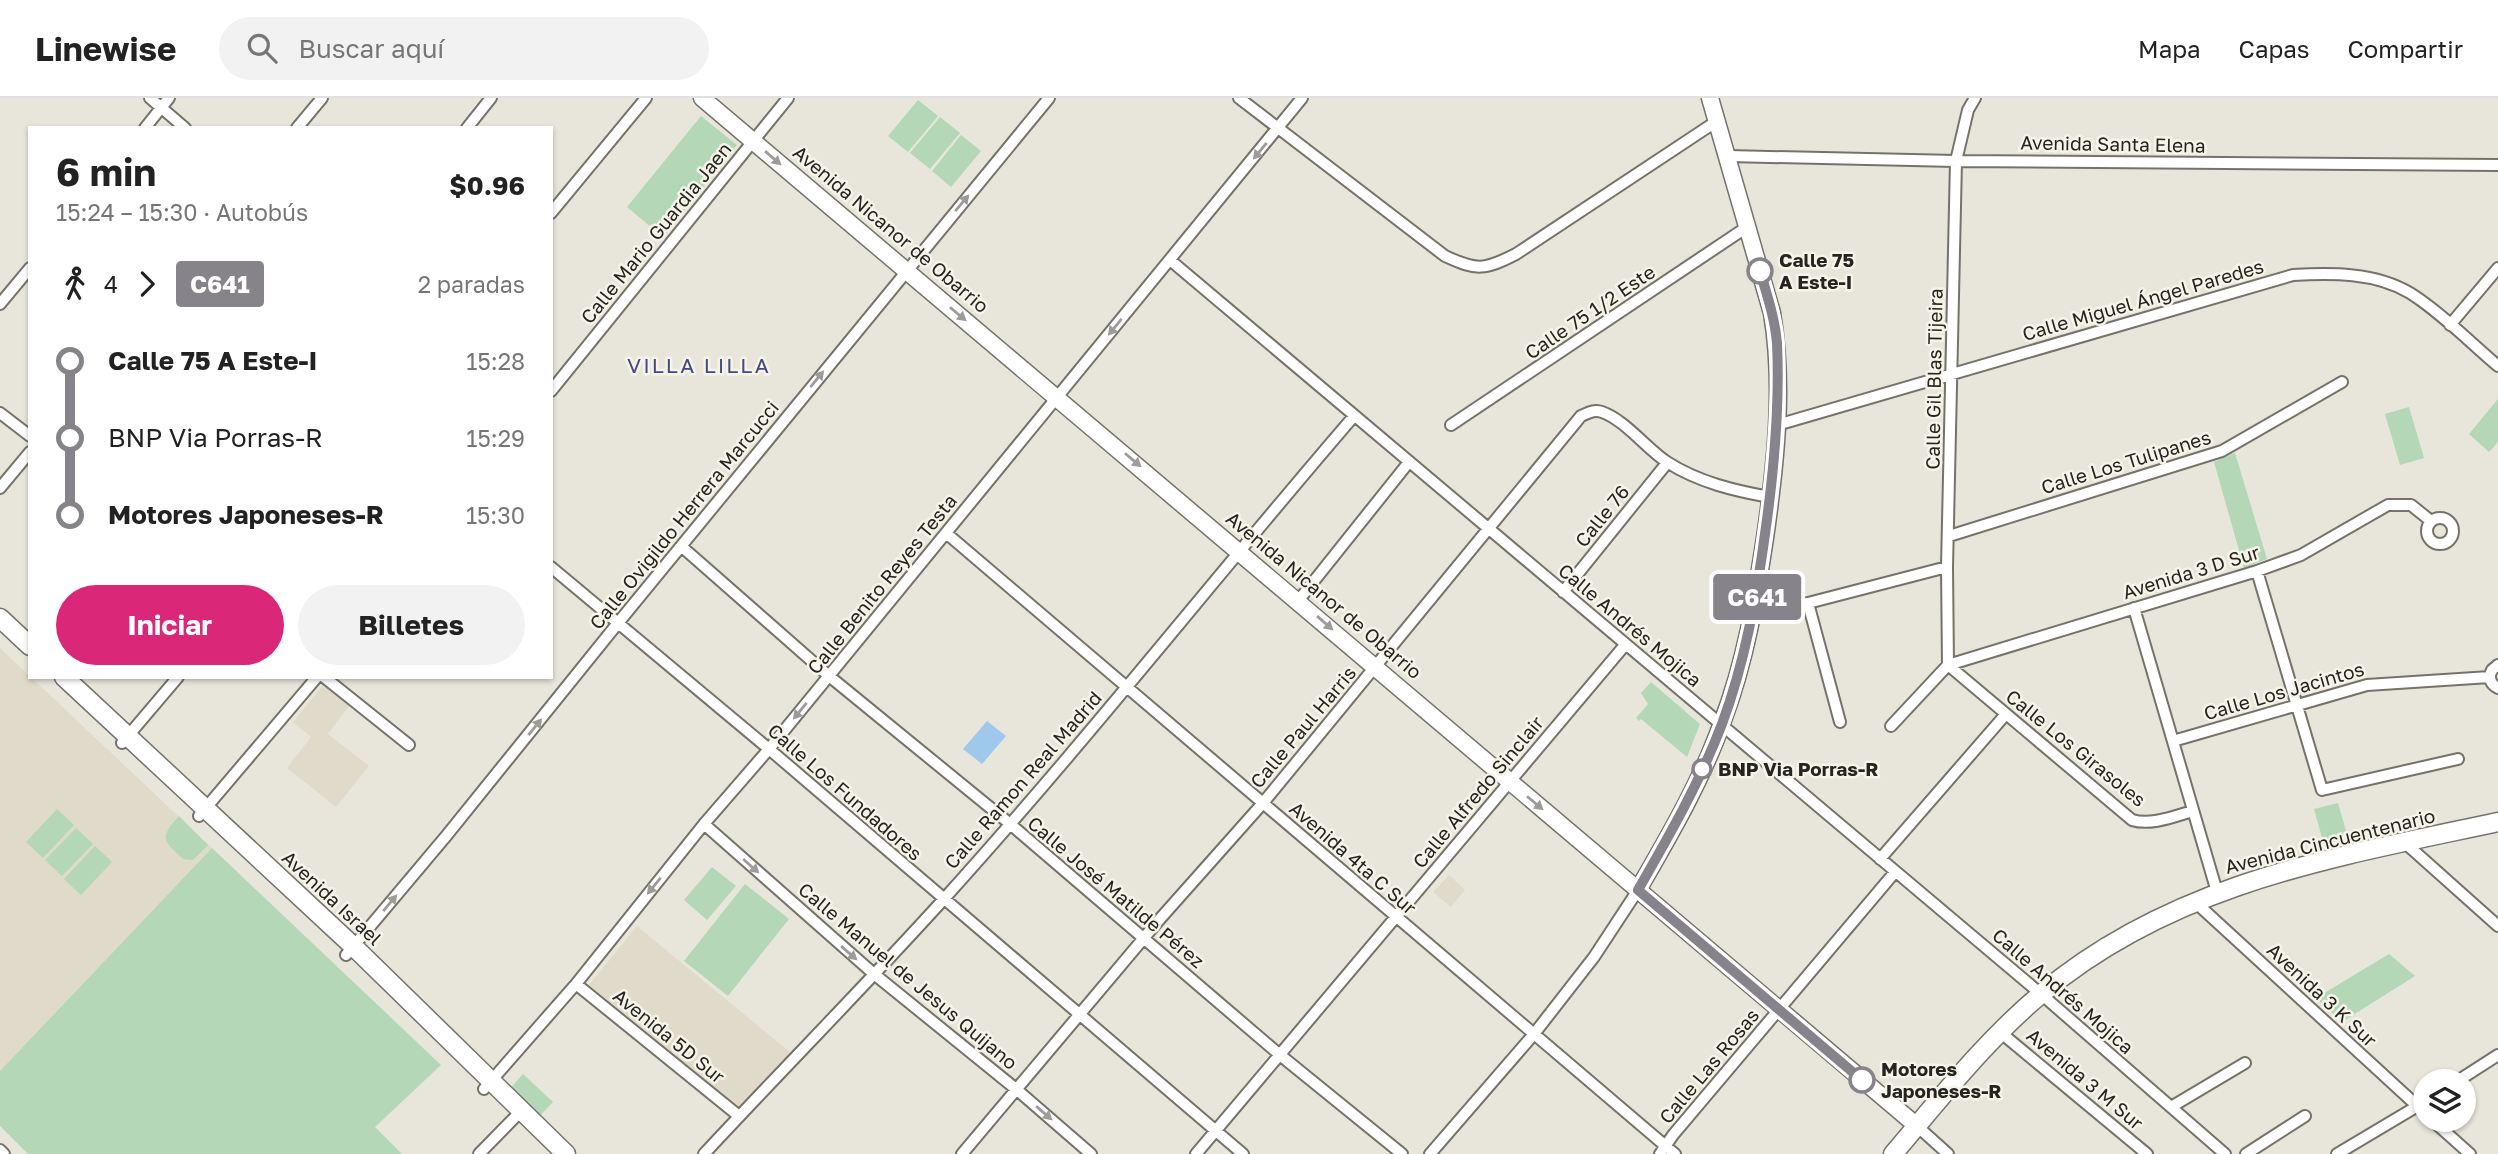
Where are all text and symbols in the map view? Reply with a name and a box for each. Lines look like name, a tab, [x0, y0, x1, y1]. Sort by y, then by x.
search box	[219, 17, 709, 80]
text: Linewise	[35, 29, 177, 68]
icon: search	[243, 29, 281, 67]
text: Buscar aquí	[299, 33, 444, 64]
text: Mapa	[2138, 34, 2201, 63]
text: Capas	[2239, 34, 2309, 63]
text: Compartir	[2347, 34, 2463, 63]
street label: Avenida Santa Elena	[2020, 130, 2206, 157]
street label: Calle Mario Guardia Jaen	[575, 138, 736, 328]
street label: Avenida Nicanor de Obarrio	[789, 140, 994, 317]
one-way arrow	[1253, 143, 1268, 160]
text: 6 min	[56, 149, 156, 194]
one-way arrow	[764, 150, 782, 166]
text: $0.96	[449, 170, 525, 201]
one-way arrow	[954, 195, 969, 213]
text: 15:24 – 15:30 · Autobús	[56, 198, 308, 226]
place label: Calle 75 A Este-I	[1779, 248, 1854, 293]
street label: Calle Miguel Ángel Paredes	[2020, 254, 2266, 345]
marker: Calle 75 A Este-I	[1747, 258, 1773, 284]
street label: Calle 75 1/2 Este	[1520, 260, 1659, 364]
icon: walk	[56, 265, 94, 303]
icon: forward	[128, 265, 166, 303]
text: C641	[190, 269, 250, 298]
text: 4	[104, 270, 118, 298]
text: 2 paradas	[418, 270, 525, 298]
street label: Calle Gil Blas Tijeira	[1920, 288, 1947, 470]
one-way arrow	[950, 306, 967, 321]
one-way arrow	[1108, 318, 1123, 336]
text: Calle 75 A Este-I	[108, 345, 317, 376]
text: 15:28	[466, 347, 525, 375]
district label: VILLA LILLA	[627, 352, 771, 378]
one-way arrow	[810, 371, 825, 389]
street label: Calle Ovigildo Herrera Marcucci	[584, 396, 783, 634]
text: BNP Via Porras-R	[108, 422, 323, 453]
text: 15:29	[466, 424, 525, 452]
street label: Calle Los Tulipanes	[2038, 425, 2213, 498]
one-way arrow	[1123, 453, 1141, 468]
street label: Calle 76	[1570, 480, 1634, 551]
street label: Calle Benito Reyes Testa	[802, 489, 961, 678]
text: Motores Japoneses-R	[108, 499, 384, 530]
text: 15:30	[466, 501, 525, 529]
street label: Avenida Nicanor de Obarrio	[1222, 506, 1427, 683]
street label: Avenida 3 D Sur	[2120, 540, 2263, 603]
street label: Calle Andrés Mojica	[1554, 558, 1706, 691]
line badge: C641	[1708, 574, 1806, 620]
text: C641	[1727, 582, 1787, 611]
button: Iniciar	[56, 585, 284, 665]
button: Billetes	[298, 585, 525, 665]
one-way arrow	[1316, 615, 1333, 630]
street label: Calle Los Jacintos	[2201, 657, 2367, 724]
street label: Calle Paul Harris	[1245, 661, 1360, 792]
street label: Calle Los Girasoles	[2002, 684, 2151, 811]
street label: Calle Ramon Real Madrid	[939, 686, 1106, 873]
one-way arrow	[793, 703, 808, 720]
street label: Calle Alfredo Sinclair	[1407, 711, 1548, 872]
one-way arrow	[527, 718, 542, 736]
street label: Calle Los Fundadores	[764, 718, 927, 865]
place label: BNP Via Porras-R	[1718, 757, 1878, 780]
marker: BNP Via Porras-R	[1692, 759, 1712, 779]
one-way arrow	[1526, 795, 1544, 811]
street label: Avenida 4ta C Sur	[1285, 796, 1422, 919]
street label: Avenida Cincuentenario	[2222, 803, 2437, 878]
street label: Calle José Matilde Pérez	[1023, 811, 1209, 972]
street label: Avenida Israel	[278, 846, 387, 950]
one-way arrow	[742, 858, 760, 874]
one-way arrow	[648, 877, 662, 895]
street label: Calle Manuel de Jesus Quijano	[794, 877, 1022, 1074]
one-way arrow	[382, 894, 397, 911]
street label: Calle Andrés Mojica	[1988, 923, 2139, 1058]
street label: Avenida 3 K Sur	[2263, 938, 2382, 1052]
one-way arrow	[841, 945, 858, 960]
street label: Avenida 5D Sur	[609, 984, 730, 1088]
street label: Calle Las Rosas	[1654, 1004, 1763, 1128]
street label: Avenida 3 M Sur	[2022, 1023, 2149, 1134]
place label: Motores Japoneses-R	[1881, 1057, 2002, 1102]
marker: Motores Japoneses-R	[1849, 1067, 1875, 1093]
map controls	[2413, 1069, 2476, 1132]
button: layers	[2413, 1069, 2476, 1132]
one-way arrow	[1035, 1105, 1053, 1121]

